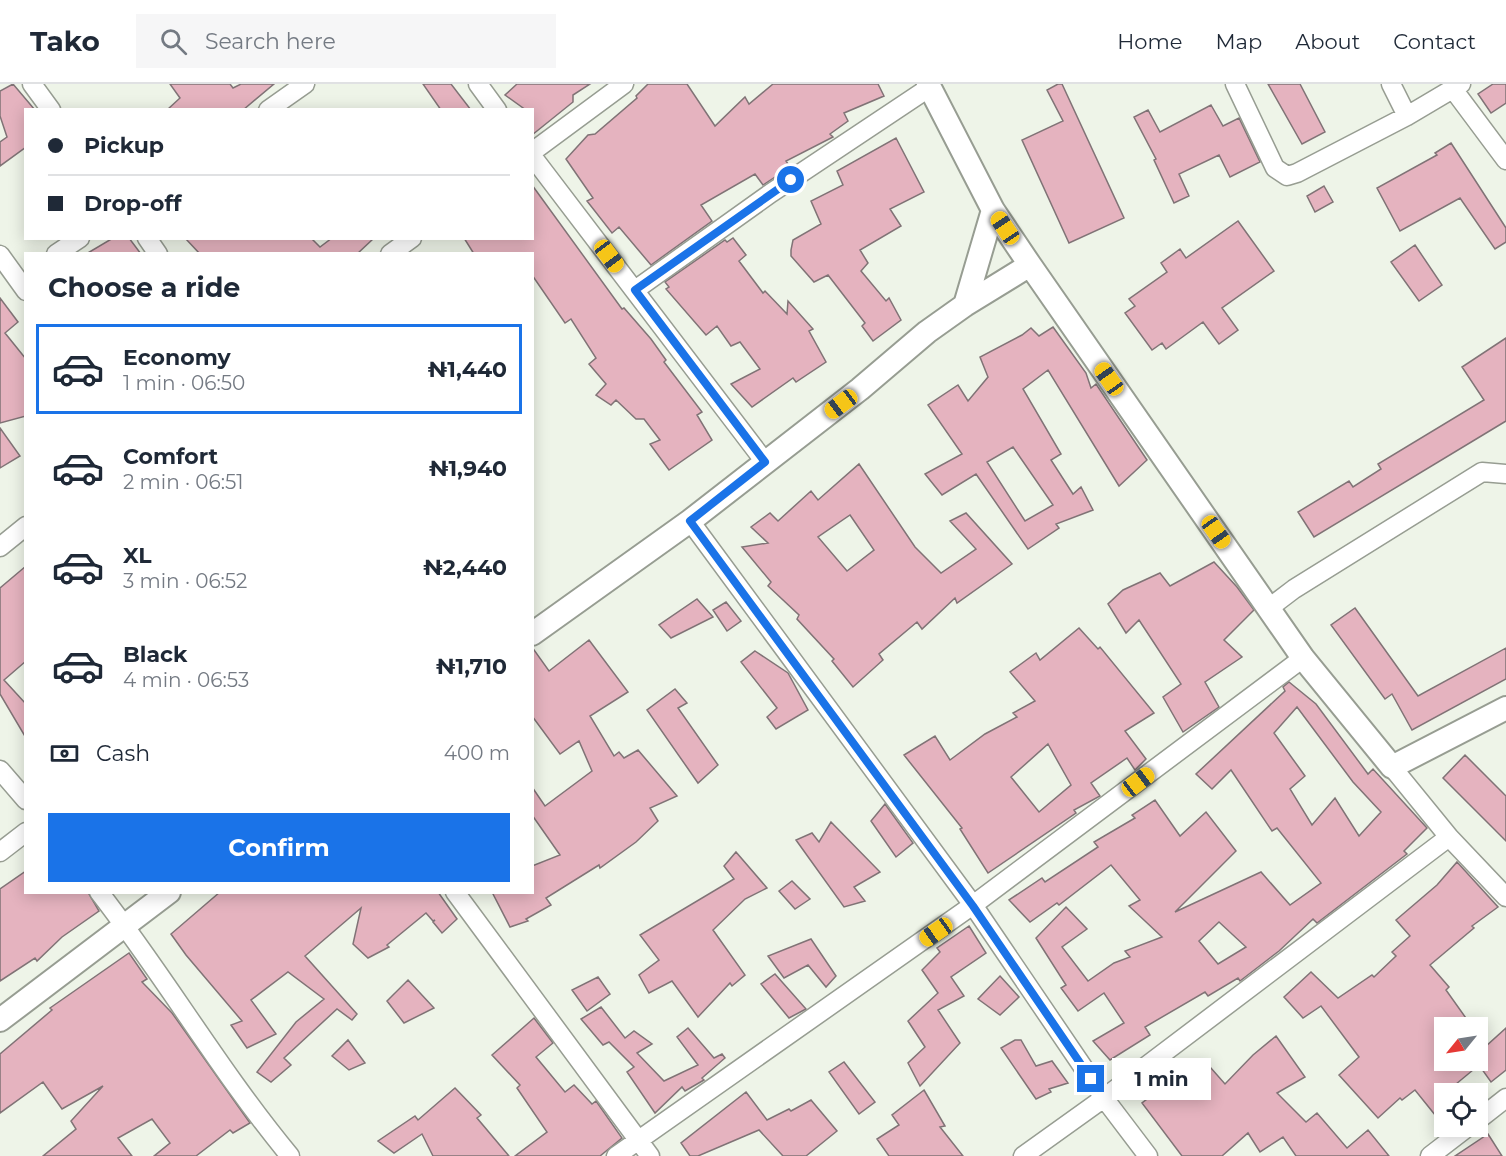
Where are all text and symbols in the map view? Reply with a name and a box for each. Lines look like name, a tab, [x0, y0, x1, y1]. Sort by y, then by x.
search box	[136, 14, 556, 68]
text: Tako	[30, 24, 100, 58]
icon: search	[157, 25, 190, 58]
text: Search here	[205, 28, 336, 55]
text: Home	[1117, 29, 1182, 54]
text: Map	[1215, 29, 1262, 54]
text: About	[1295, 29, 1360, 54]
text: Contact	[1393, 29, 1476, 54]
text: Pickup	[84, 132, 164, 159]
route start	[777, 166, 804, 193]
text: Drop-off	[84, 190, 182, 217]
car	[987, 208, 1023, 248]
car	[591, 236, 627, 276]
text: Choose a ride	[48, 271, 240, 304]
icon: car	[51, 342, 105, 396]
text: Economy	[123, 344, 231, 371]
text: ₦1,440	[427, 356, 507, 383]
car	[1091, 359, 1127, 399]
text: 1 min · 06:50	[123, 371, 245, 395]
car	[821, 386, 861, 422]
icon: car	[51, 441, 105, 495]
text: Comfort	[123, 443, 218, 470]
text: ₦1,940	[429, 455, 507, 482]
text: 2 min · 06:51	[123, 470, 243, 494]
car	[1198, 512, 1234, 552]
icon: car	[51, 540, 105, 594]
text: XL	[123, 542, 152, 569]
text: ₦2,440	[423, 554, 507, 581]
text: 3 min · 06:52	[123, 569, 247, 593]
icon: car	[51, 639, 105, 693]
text: Black	[123, 641, 187, 668]
text: ₦1,710	[436, 653, 507, 680]
text: 4 min · 06:53	[123, 668, 249, 692]
icon: cash	[48, 737, 81, 770]
text: Cash	[96, 740, 150, 767]
text: 400 m	[444, 741, 510, 765]
car	[1118, 764, 1158, 800]
button: Confirm	[48, 813, 510, 882]
car	[916, 914, 956, 950]
north arrow	[1434, 1017, 1488, 1071]
map controls	[1434, 1017, 1488, 1137]
callout: 1 min	[1112, 1058, 1211, 1100]
route end	[1077, 1065, 1104, 1092]
text: 1 min	[1134, 1067, 1189, 1091]
button: locate	[1434, 1083, 1488, 1137]

